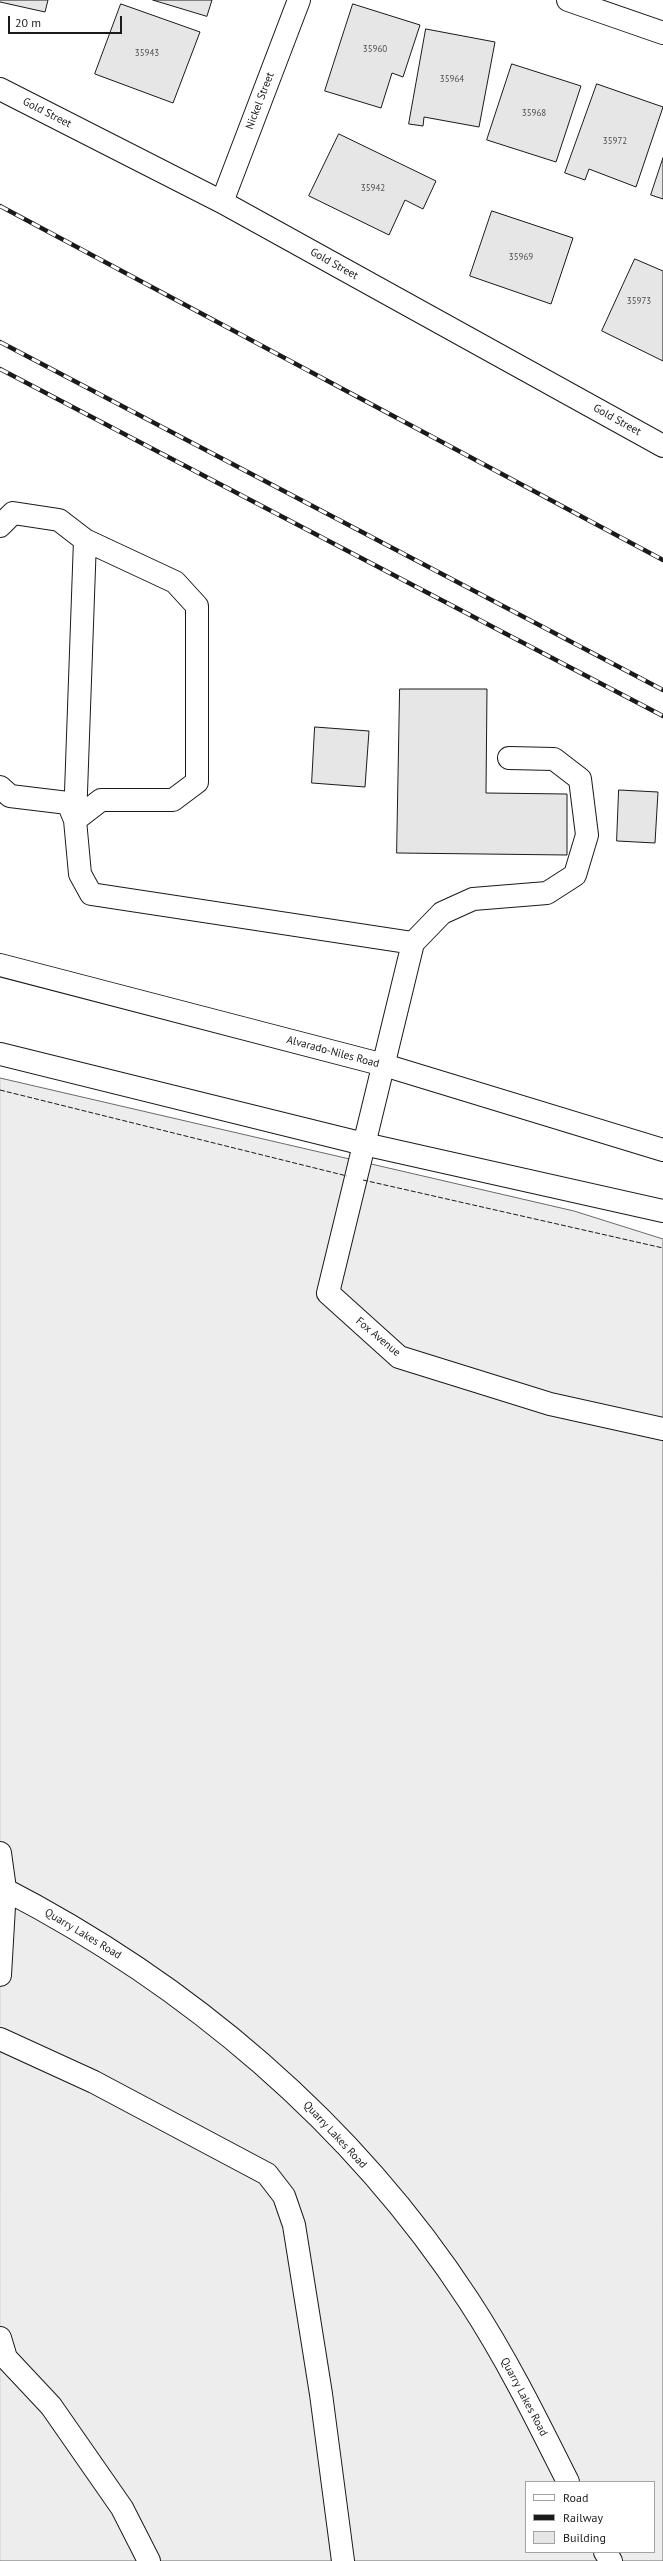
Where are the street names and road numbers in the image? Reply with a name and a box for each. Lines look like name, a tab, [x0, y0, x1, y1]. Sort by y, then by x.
street label: Nickel Street	[243, 70, 277, 132]
street label: Gold Street	[20, 95, 74, 131]
street label: Gold Street	[308, 245, 360, 283]
street label: Gold Street	[591, 401, 643, 439]
street label: Alvarado-Niles Road	[285, 1033, 381, 1071]
street label: Fox Avenue	[353, 1315, 403, 1359]
street label: Quarry Lakes Road	[42, 1906, 124, 1962]
street label: Quarry Lakes Road	[301, 2099, 369, 2171]
street label: Quarry Lakes Road	[498, 2356, 550, 2438]

